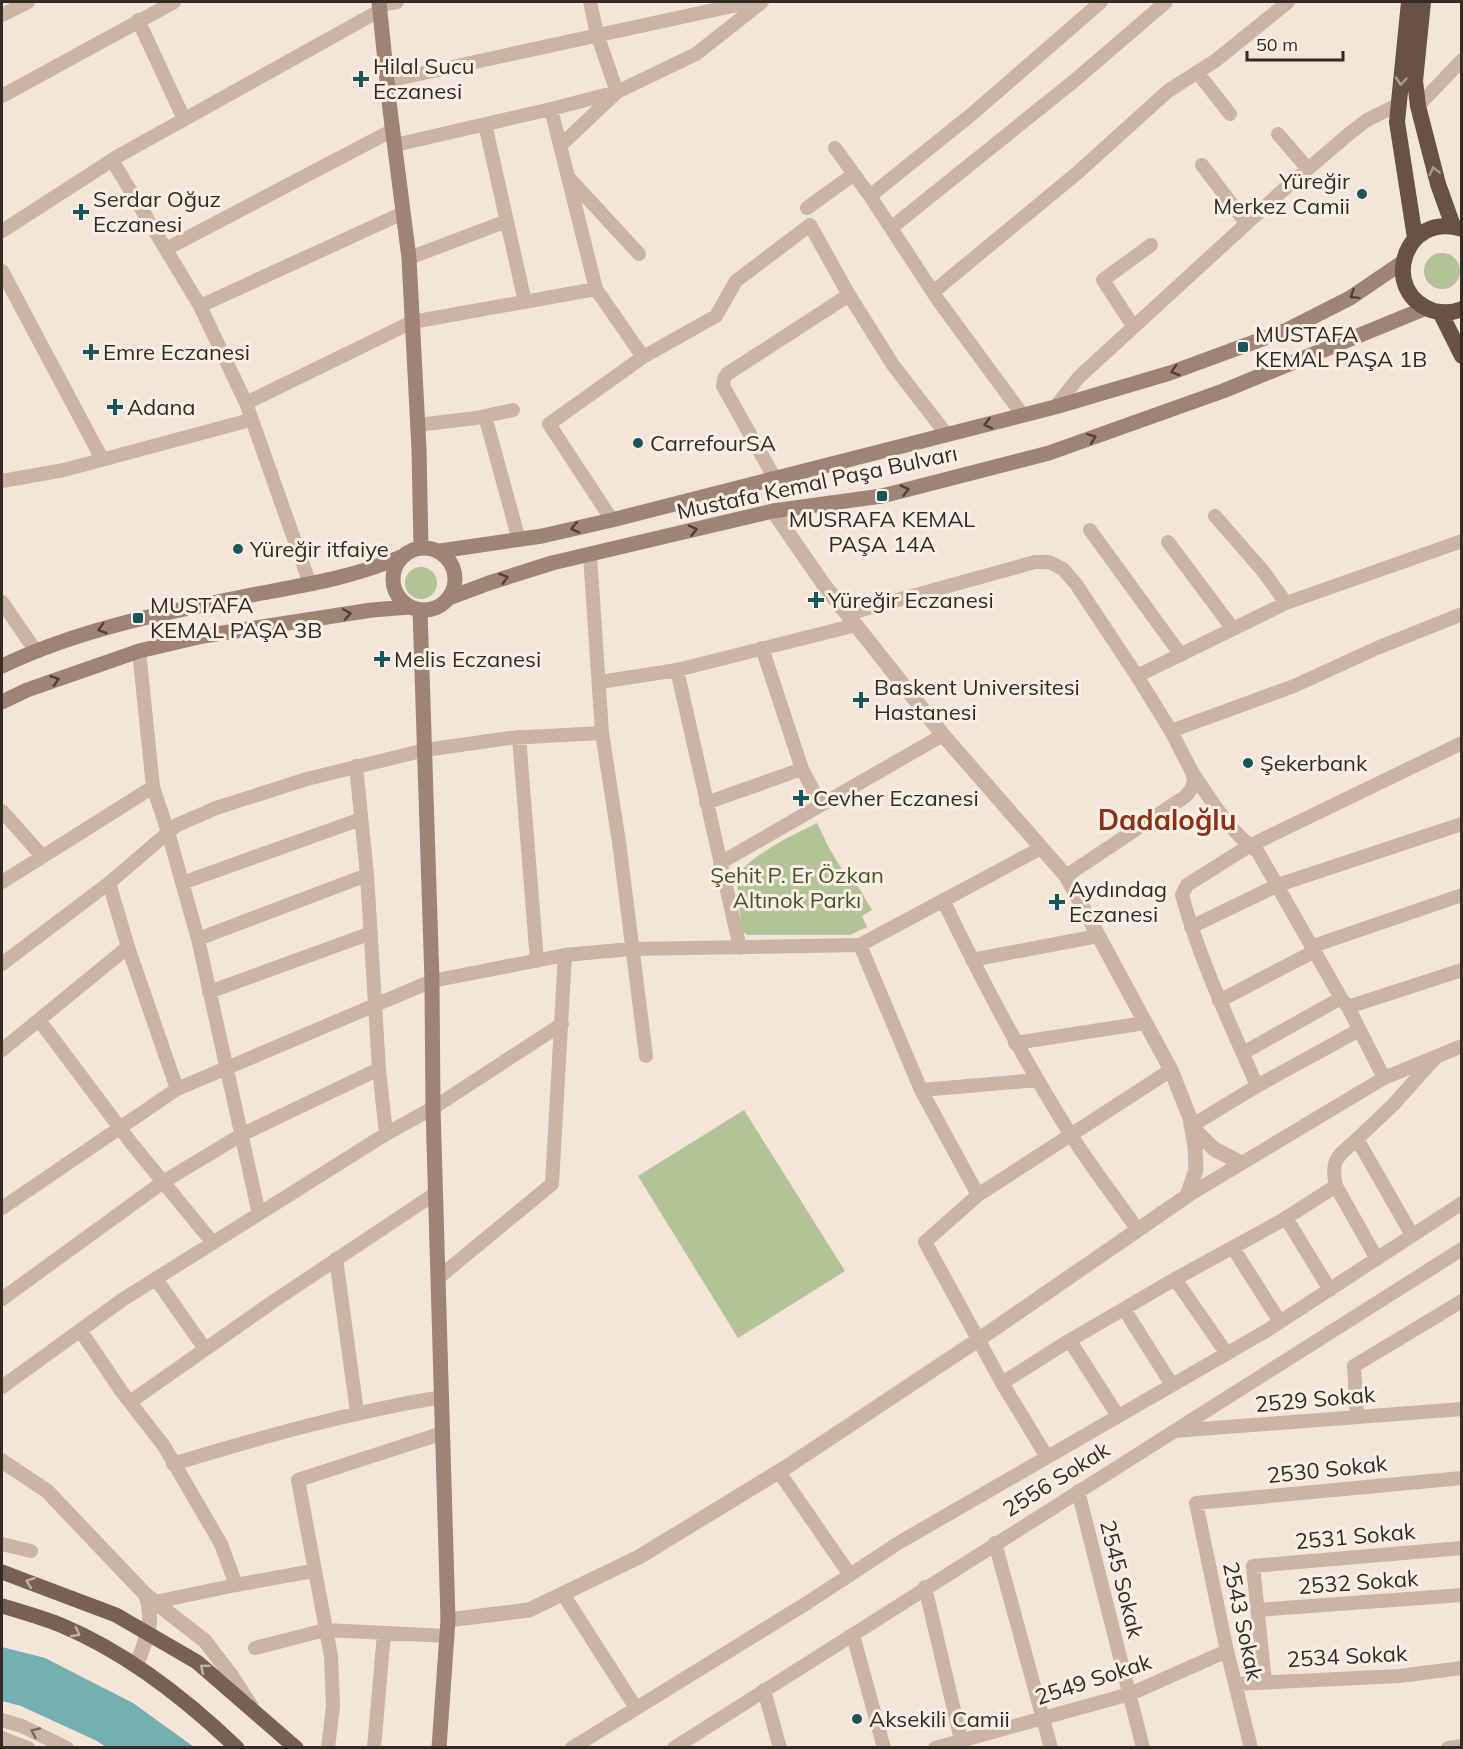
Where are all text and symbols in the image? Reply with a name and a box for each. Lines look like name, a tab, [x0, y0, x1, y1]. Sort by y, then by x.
scale bar	[1247, 24, 1343, 62]
text: 50 m	[1256, 33, 1298, 56]
place label: Hilal Sucu Eczanesi	[373, 52, 475, 105]
marker: Hilal Sucu Eczanesi	[354, 72, 368, 86]
one-way arrow	[1395, 76, 1408, 85]
one-way arrow	[1429, 166, 1442, 176]
place label: Yüreğir Merkez Camii	[1213, 167, 1350, 220]
place label: Serdar Oğuz Eczanesi	[93, 185, 221, 238]
marker: Yüreğir Merkez Camii	[1355, 187, 1369, 201]
marker: Serdar Oğuz Eczanesi	[74, 205, 88, 219]
one-way arrow	[1350, 287, 1360, 299]
place label: MUSTAFA KEMAL PAŞA 1B	[1255, 320, 1427, 373]
place label: Emre Eczanesi	[103, 338, 250, 366]
marker: MUSTAFA KEMAL PAŞA 1B	[1236, 340, 1250, 354]
marker: Emre Eczanesi	[84, 345, 98, 359]
one-way arrow	[1170, 363, 1181, 376]
place label: Adana	[127, 393, 196, 421]
marker: Adana	[108, 400, 122, 414]
one-way arrow	[983, 416, 993, 429]
place label: CarrefourSA	[650, 429, 776, 457]
one-way arrow	[1087, 432, 1097, 445]
marker: CarrefourSA	[631, 436, 645, 450]
street label: Mustafa Kemal Paşa Bulvarı	[674, 439, 960, 525]
one-way arrow	[900, 485, 910, 498]
marker: MUSRAFA KEMAL PAŞA 14A	[875, 489, 889, 503]
place label: MUSRAFA KEMAL PAŞA 14A	[789, 505, 975, 558]
one-way arrow	[570, 521, 580, 534]
one-way arrow	[688, 525, 698, 538]
place label: Yüreğir itfaiye	[249, 535, 389, 563]
marker: Yüreğir itfaiye	[231, 542, 245, 556]
one-way arrow	[498, 573, 509, 585]
place label: Yüreğir Eczanesi	[827, 586, 994, 614]
place label: MUSTAFA KEMAL PAŞA 3B	[150, 591, 322, 644]
marker: Yüreğir Eczanesi	[809, 593, 823, 607]
one-way arrow	[343, 608, 352, 620]
marker: MUSTAFA KEMAL PAŞA 3B	[131, 611, 145, 625]
one-way arrow	[97, 622, 108, 634]
place label: Melis Eczanesi	[394, 645, 541, 673]
marker: Melis Eczanesi	[375, 652, 389, 666]
place label: Baskent Universitesi Hastanesi	[874, 673, 1080, 726]
one-way arrow	[50, 674, 60, 687]
marker: Baskent Universitesi Hastanesi	[852, 691, 870, 709]
place label: Şekerbank	[1260, 749, 1368, 777]
marker: Şekerbank	[1241, 756, 1255, 770]
place label: Cevher Eczanesi	[813, 784, 979, 812]
marker: Cevher Eczanesi	[794, 791, 808, 805]
district label: Dadaloğlu	[1098, 802, 1236, 837]
park label: Şehit P. Er Özkan Altınok Parkı	[710, 861, 884, 914]
place label: Aydındag Eczanesi	[1069, 875, 1167, 928]
marker: Aydındag Eczanesi	[1050, 895, 1064, 909]
street label: 2529 Sokak	[1254, 1380, 1377, 1418]
street label: 2556 Sokak	[997, 1435, 1115, 1523]
street label: 2530 Sokak	[1266, 1449, 1389, 1489]
street label: 2545 Sokak	[1094, 1517, 1150, 1642]
street label: 2531 Sokak	[1294, 1517, 1417, 1555]
street label: 2543 Sokak	[1217, 1559, 1269, 1684]
street label: 2532 Sokak	[1297, 1564, 1420, 1600]
one-way arrow	[25, 1577, 36, 1589]
one-way arrow	[70, 1626, 80, 1637]
street label: 2534 Sokak	[1286, 1639, 1409, 1673]
street label: 2549 Sokak	[1031, 1647, 1155, 1711]
one-way arrow	[200, 1665, 211, 1676]
place label: Aksekili Camii	[869, 1705, 1010, 1733]
marker: Aksekili Camii	[850, 1712, 864, 1726]
one-way arrow	[30, 1727, 41, 1739]

